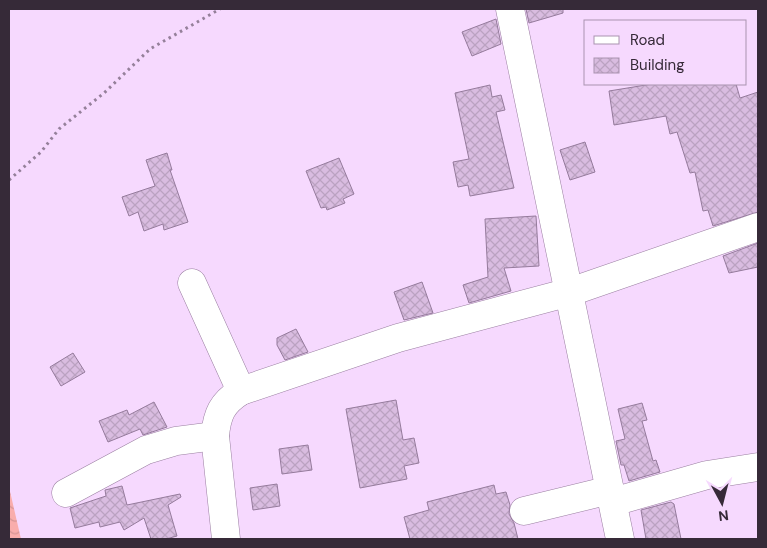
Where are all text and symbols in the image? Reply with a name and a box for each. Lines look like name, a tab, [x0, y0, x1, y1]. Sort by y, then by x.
legend	[584, 20, 747, 85]
text: Road	[630, 30, 665, 50]
text: Building	[630, 55, 685, 75]
north arrow	[697, 478, 747, 528]
text: N	[717, 506, 730, 525]

